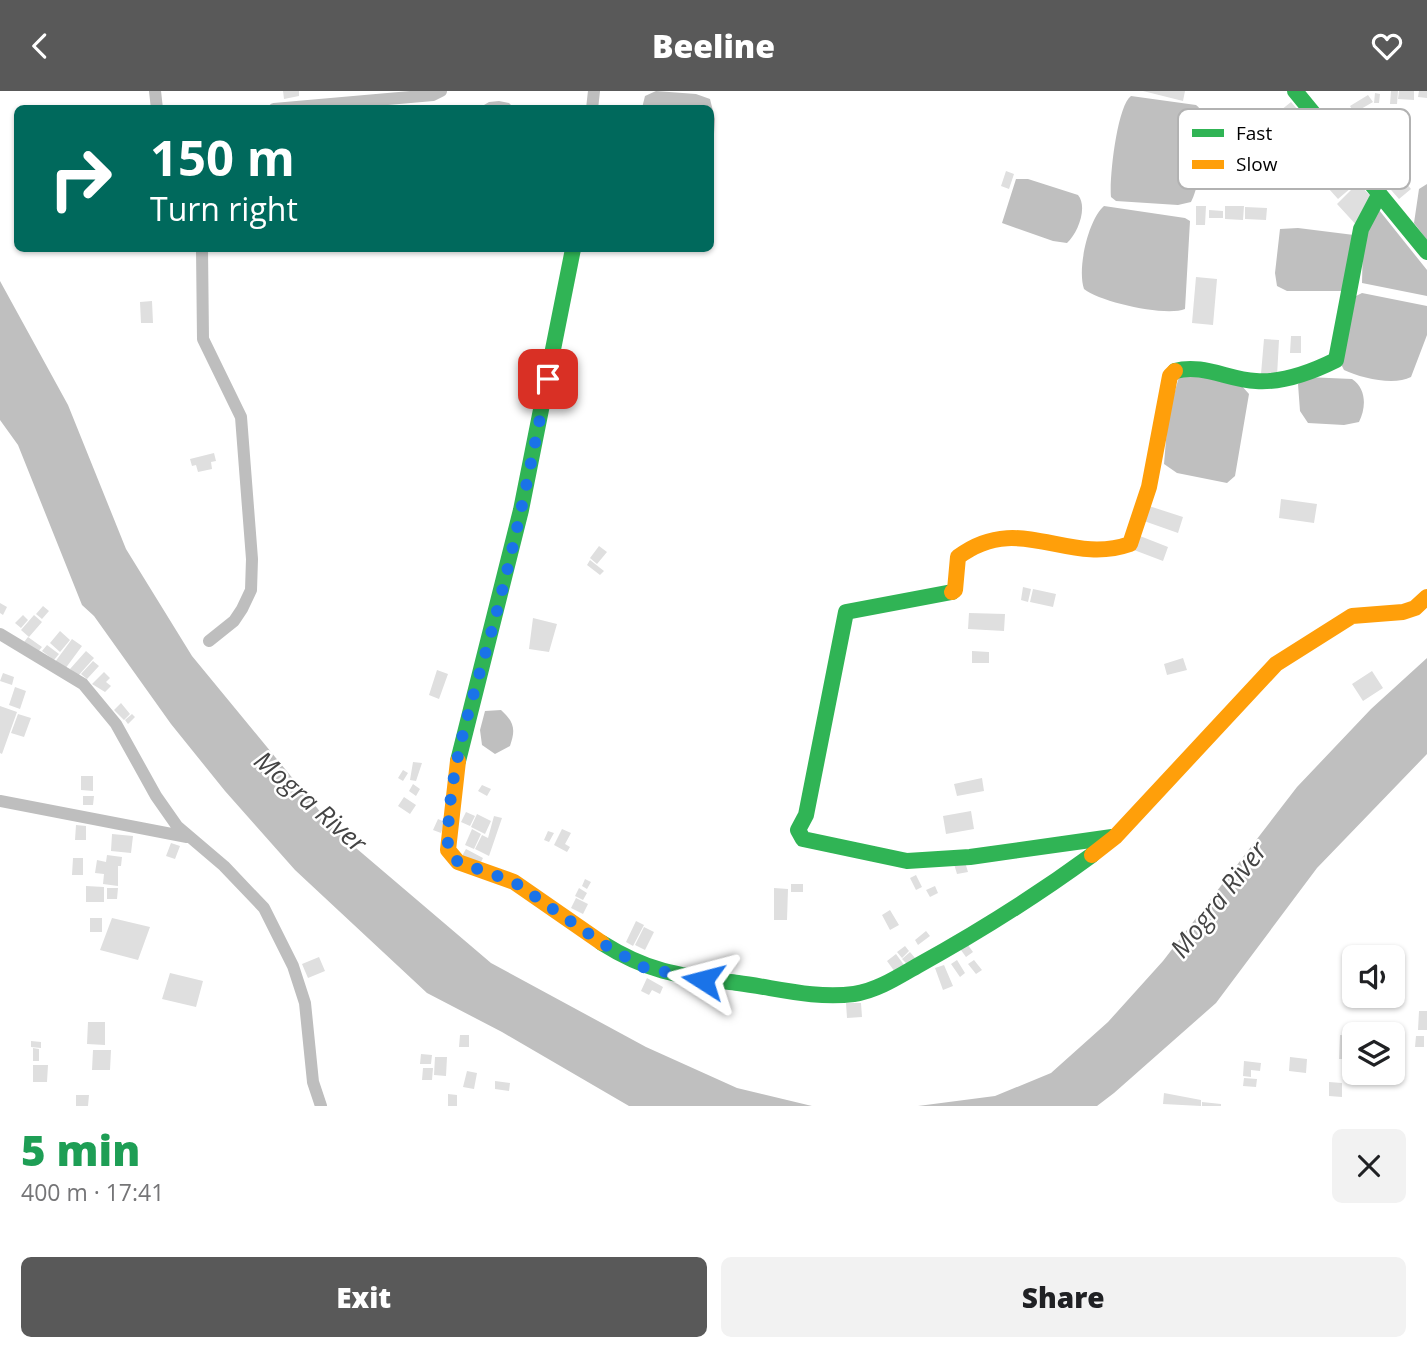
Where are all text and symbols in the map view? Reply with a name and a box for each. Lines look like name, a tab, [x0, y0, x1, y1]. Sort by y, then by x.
text: Beeline	[652, 24, 775, 67]
icon: back	[21, 27, 59, 65]
icon: heart	[1368, 27, 1406, 65]
legend	[1178, 109, 1410, 189]
text: Fast	[1236, 120, 1272, 146]
text: 150 m	[150, 124, 295, 190]
icon: right	[35, 133, 126, 224]
text: Slow	[1236, 151, 1278, 177]
text: Turn right	[150, 187, 298, 230]
pin	[518, 349, 578, 409]
icon: arrive	[529, 360, 567, 398]
water label: Mogra River	[247, 742, 376, 861]
water label: Mogra River	[1161, 832, 1276, 965]
position arrow	[666, 943, 740, 1017]
map controls	[1342, 945, 1405, 1085]
button: sound	[1342, 945, 1405, 1008]
button: layers	[1342, 1022, 1405, 1085]
text: 5 min	[21, 1121, 140, 1178]
button: close	[1332, 1129, 1406, 1203]
text: 400 m · 17:41	[21, 1176, 164, 1208]
button: Exit	[21, 1257, 707, 1337]
button: Share	[721, 1257, 1406, 1337]

